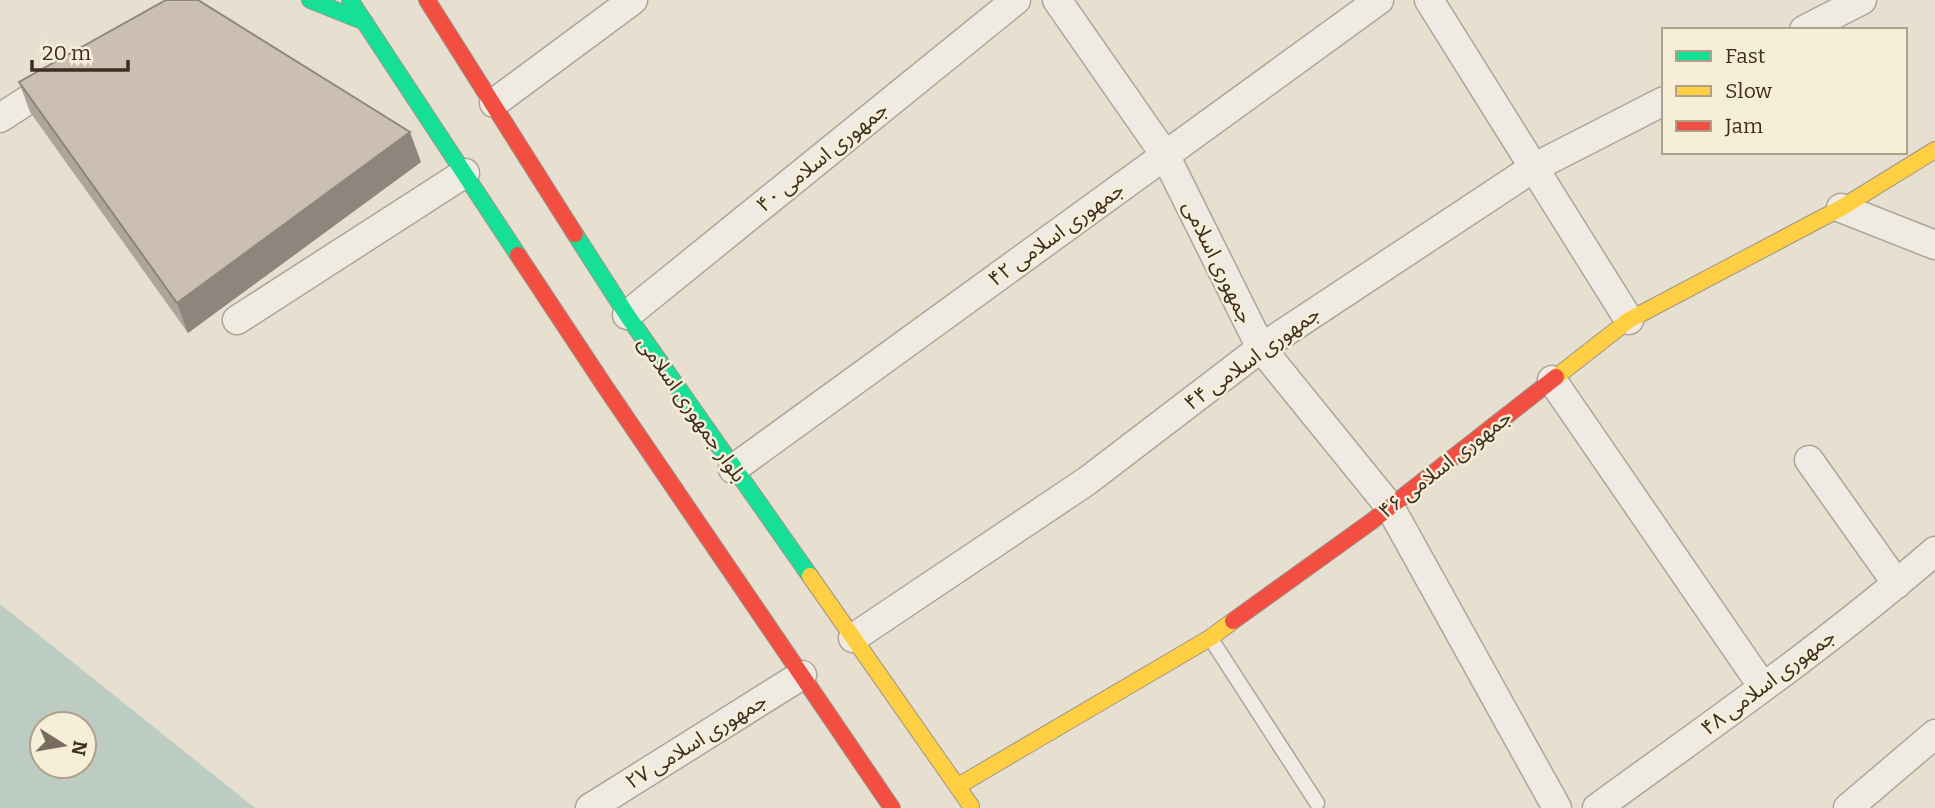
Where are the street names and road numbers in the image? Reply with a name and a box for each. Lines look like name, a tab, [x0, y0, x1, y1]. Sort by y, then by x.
street label: جمهوری اسلامی ۴۰	[751, 96, 893, 218]
street label: جمهوری اسلامی ۴۲	[983, 176, 1129, 292]
street label: جمهوری اسلامی	[1177, 196, 1259, 328]
street label: جمهوری اسلامی ۴۴	[1179, 300, 1325, 416]
street label: بلوار جمهوری اسلامی	[632, 331, 752, 487]
street label: جمهوری اسلامی ۴۶	[1373, 404, 1517, 524]
street label: جمهوری اسلامی ۴۸	[1696, 623, 1840, 741]
street label: جمهوری اسلامی ۲۷	[621, 687, 771, 795]

